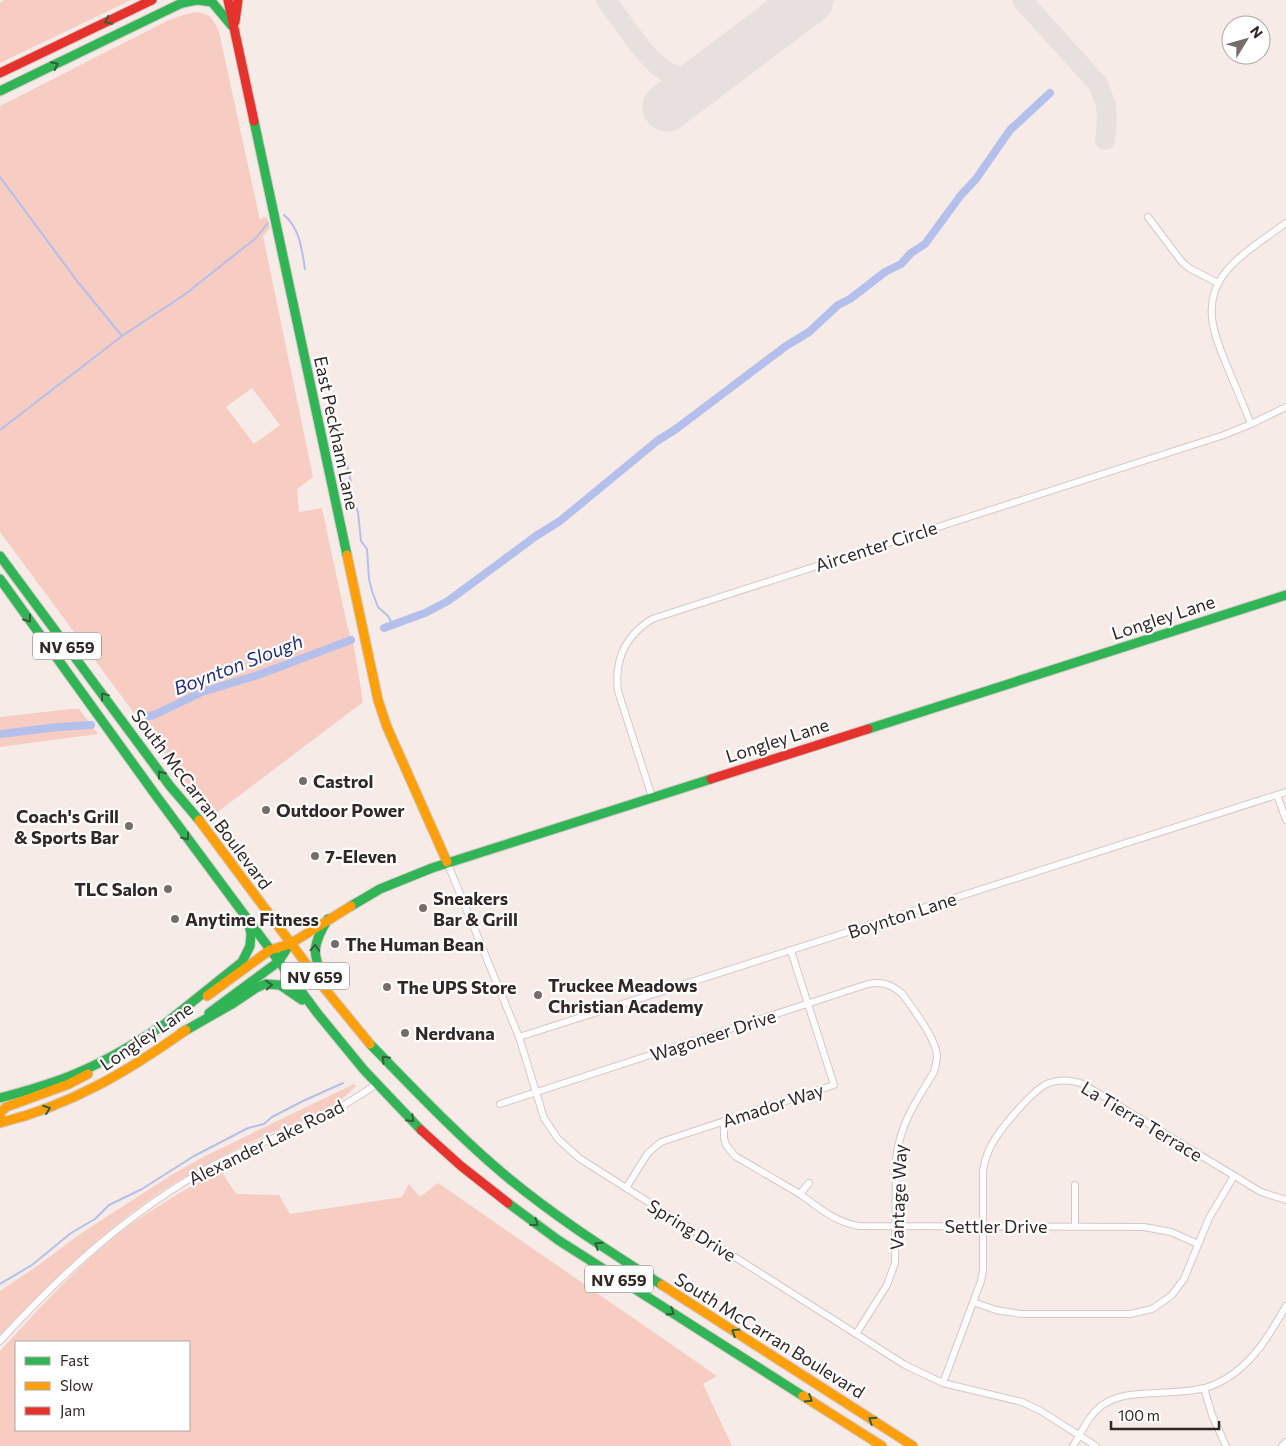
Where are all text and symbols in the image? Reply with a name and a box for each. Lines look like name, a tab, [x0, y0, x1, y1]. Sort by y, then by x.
one-way arrow	[104, 15, 113, 25]
north arrow	[1221, 15, 1271, 65]
text: N	[1247, 23, 1267, 41]
one-way arrow	[50, 60, 59, 71]
street label: East Peckham Lane	[310, 354, 364, 512]
street label: Aircenter Circle	[812, 516, 940, 576]
street label: Longley Lane	[1109, 590, 1217, 644]
one-way arrow	[22, 613, 31, 623]
water label: Boynton Slough	[170, 629, 306, 699]
road number: NV 659	[33, 632, 101, 659]
one-way arrow	[101, 692, 110, 702]
street label: South McCarran Boulevard	[127, 705, 277, 893]
street label: Longley Lane	[723, 713, 831, 767]
one-way arrow	[158, 770, 167, 780]
place label: Castrol	[313, 770, 374, 792]
marker: Castrol	[297, 775, 309, 787]
place label: Outdoor Power	[276, 799, 405, 821]
marker: Outdoor Power	[260, 804, 272, 816]
place label: Coach's Grill & Sports Bar	[14, 805, 120, 848]
marker: Coach's Grill & Sports Bar	[123, 820, 135, 832]
one-way arrow	[180, 831, 188, 840]
place label: 7-Eleven	[325, 845, 397, 867]
marker: 7-Eleven	[309, 850, 321, 862]
place label: TLC Salon	[74, 878, 158, 900]
marker: TLC Salon	[162, 883, 174, 895]
place label: Sneakers Bar & Grill	[433, 887, 518, 930]
street label: Boynton Lane	[845, 887, 959, 943]
marker: Sneakers Bar & Grill	[417, 902, 429, 914]
place label: Anytime Fitness	[185, 908, 319, 930]
marker: Anytime Fitness	[169, 913, 181, 925]
place label: The Human Bean	[345, 933, 484, 955]
marker: The Human Bean	[329, 938, 341, 950]
one-way arrow	[309, 943, 320, 951]
road number: NV 659	[281, 962, 349, 989]
place label: Truckee Meadows Christian Academy	[548, 974, 704, 1017]
place label: The UPS Store	[397, 976, 517, 998]
one-way arrow	[266, 980, 274, 991]
marker: The UPS Store	[381, 981, 393, 993]
marker: Truckee Meadows Christian Academy	[532, 989, 544, 1001]
street label: Longley Lane	[95, 997, 197, 1075]
street label: Wagoneer Drive	[647, 1004, 779, 1066]
place label: Nerdvana	[415, 1022, 495, 1044]
marker: Nerdvana	[399, 1027, 411, 1039]
one-way arrow	[382, 1056, 391, 1065]
street label: La Tierra Terrace	[1077, 1076, 1207, 1166]
street label: Amador Way	[720, 1078, 826, 1132]
street label: Alexander Lake Road	[185, 1095, 347, 1189]
one-way arrow	[42, 1105, 51, 1115]
one-way arrow	[405, 1114, 414, 1123]
street label: Vantage Way	[885, 1143, 911, 1251]
street label: Spring Drive	[644, 1194, 740, 1266]
street label: Settler Drive	[945, 1215, 1047, 1237]
one-way arrow	[529, 1218, 538, 1226]
one-way arrow	[595, 1242, 604, 1251]
road number: NV 659	[585, 1266, 653, 1292]
street label: South McCarran Boulevard	[671, 1267, 869, 1403]
one-way arrow	[666, 1306, 675, 1316]
one-way arrow	[732, 1329, 741, 1339]
legend	[15, 1341, 190, 1431]
text: Fast	[60, 1351, 89, 1369]
text: Slow	[60, 1376, 93, 1394]
one-way arrow	[803, 1393, 812, 1403]
scale bar	[1111, 1398, 1218, 1430]
text: Jam	[60, 1401, 85, 1419]
text: 100 m	[1118, 1406, 1160, 1424]
one-way arrow	[869, 1416, 878, 1426]

